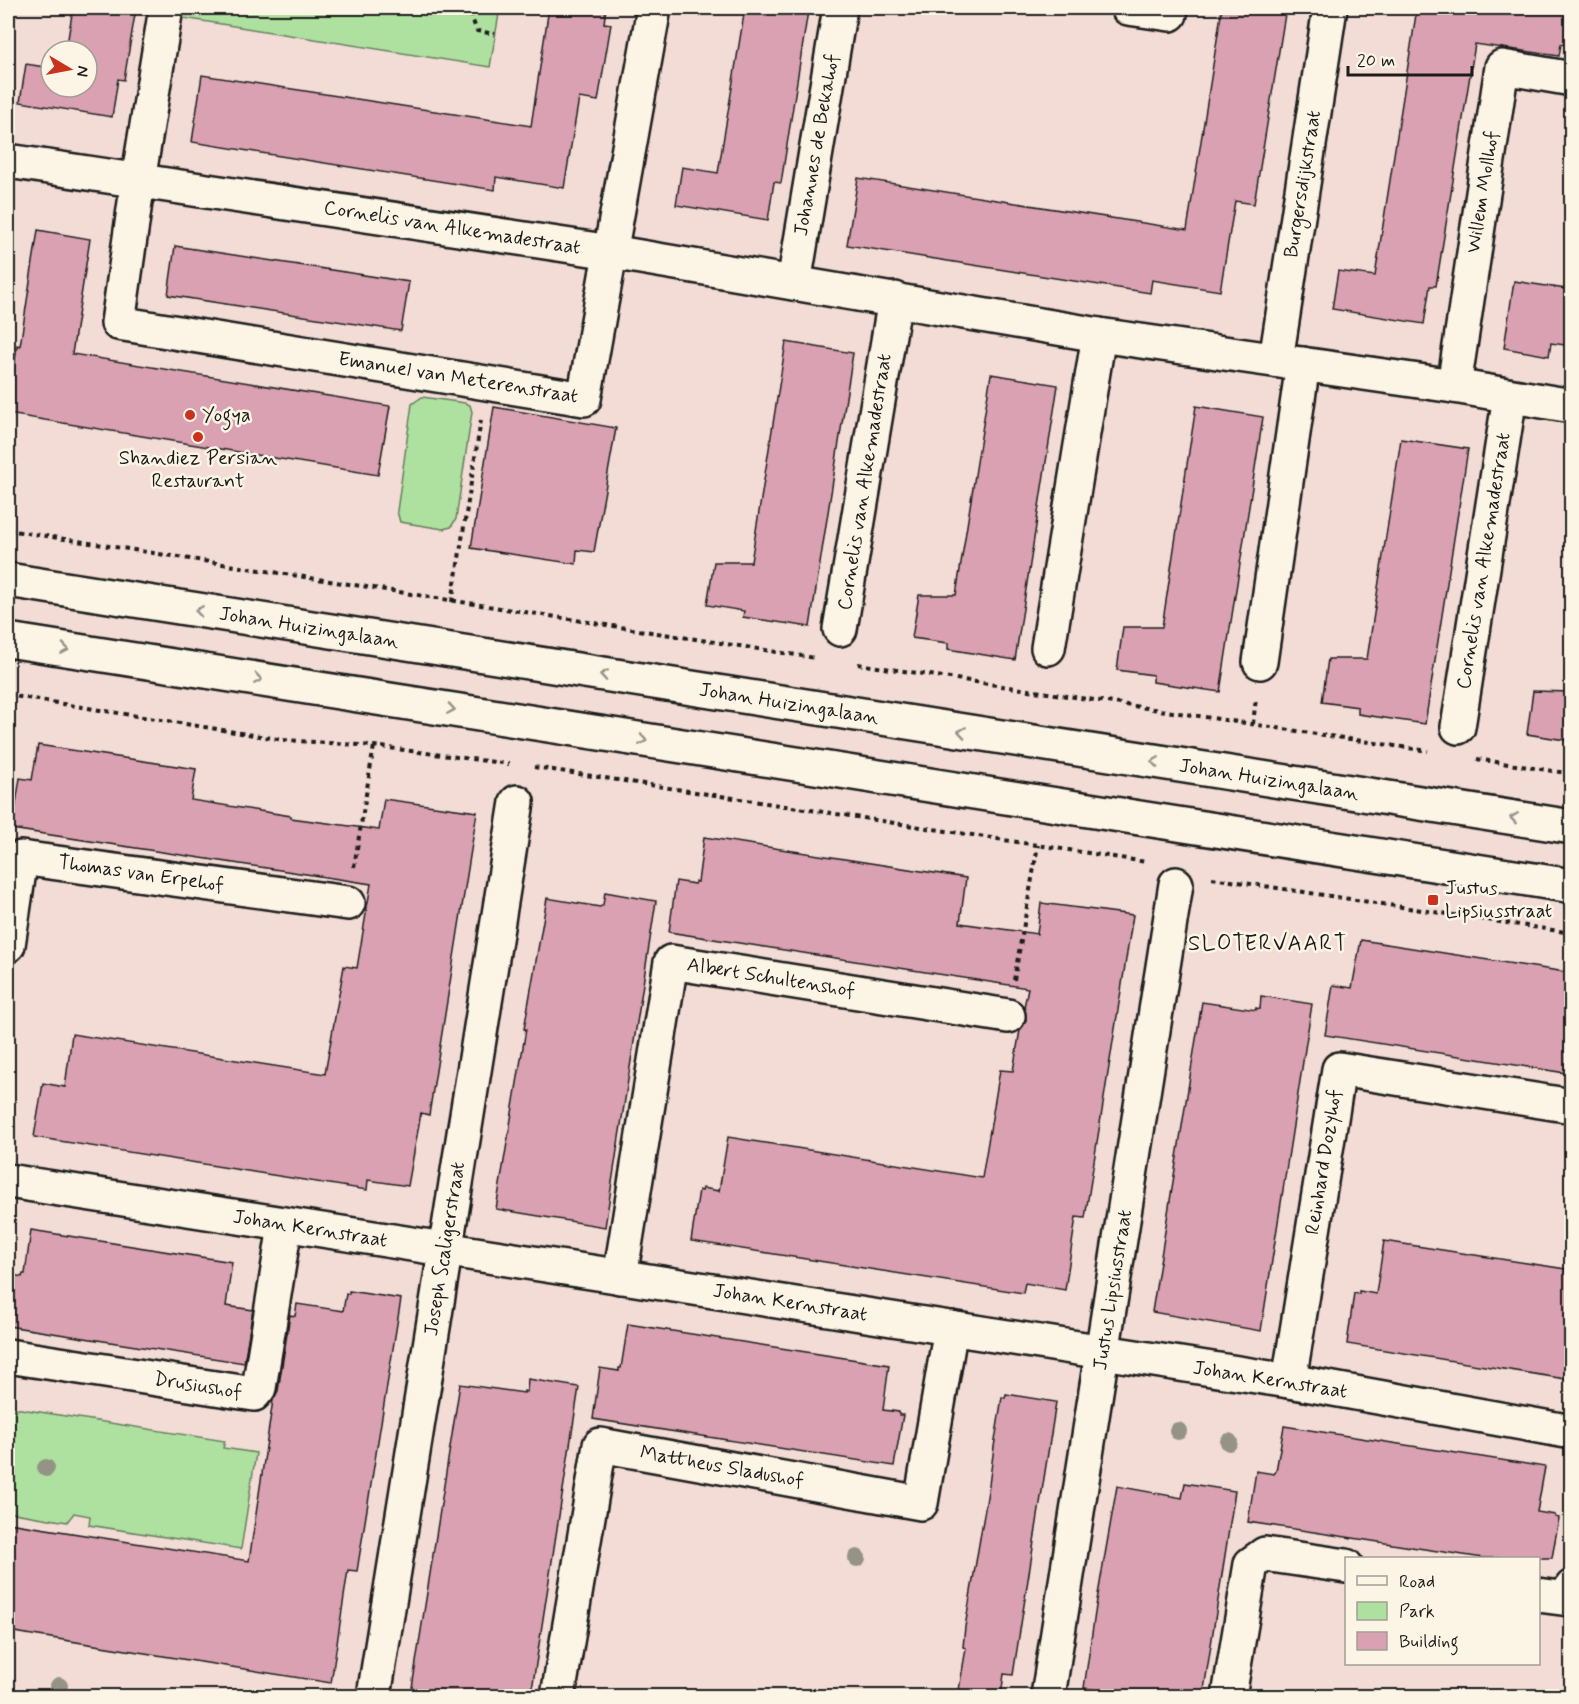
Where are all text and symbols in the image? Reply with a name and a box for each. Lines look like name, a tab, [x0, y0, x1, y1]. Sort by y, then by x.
north arrow	[39, 39, 99, 99]
scale bar	[1348, 39, 1472, 77]
text: 20 m	[1357, 49, 1395, 73]
street label: Johannes de Bekahof	[788, 52, 846, 238]
text: N	[71, 64, 94, 78]
street label: Burgersdijkstraat	[1278, 108, 1329, 260]
street label: Willem Mollhof	[1460, 129, 1506, 255]
street label: Cornelis van Alkemadestraat	[322, 194, 582, 262]
street label: Emanuel van Meterenstraat	[336, 346, 580, 410]
street label: Cornelis van Alkemadestraat	[831, 352, 899, 612]
place label: Yogya	[202, 402, 251, 431]
marker: Yogya	[183, 408, 197, 422]
marker: Shandiez Persian Restaurant	[191, 430, 205, 444]
street label: Cornelis van Alkemadestraat	[1450, 431, 1518, 691]
place label: Shandiez Persian Restaurant	[119, 445, 278, 495]
street label: Johan Huizingalaan	[217, 600, 401, 656]
one-way arrow	[195, 605, 204, 617]
one-way arrow	[61, 642, 70, 654]
one-way arrow	[599, 669, 609, 682]
one-way arrow	[253, 672, 263, 685]
street label: Johan Huizingalaan	[697, 676, 881, 732]
one-way arrow	[446, 703, 455, 715]
one-way arrow	[958, 726, 967, 738]
one-way arrow	[639, 733, 648, 745]
street label: Johan Huizingalaan	[1177, 752, 1361, 808]
one-way arrow	[1150, 757, 1160, 769]
one-way arrow	[1509, 812, 1518, 824]
street label: Thomas van Erpehof	[56, 849, 226, 899]
place label: Justus Lipsiusstraat	[1445, 875, 1552, 925]
marker: Justus Lipsiusstraat	[1426, 893, 1440, 907]
district label: SLOTERVAART	[1188, 930, 1348, 958]
street label: Albert Schultenshof	[685, 951, 857, 1005]
street label: Reinhard Dozyhof	[1299, 1087, 1349, 1237]
street label: Joseph Scaligerstraat	[418, 1160, 472, 1338]
street label: Johan Kernstraat	[231, 1203, 389, 1255]
street label: Justus Lipsiusstraat	[1087, 1208, 1139, 1372]
street label: Johan Kernstraat	[711, 1277, 869, 1329]
street label: Johan Kernstraat	[1191, 1354, 1349, 1406]
street label: Drusiushof	[152, 1366, 244, 1406]
street label: Mattheus Sladushof	[638, 1439, 806, 1495]
legend	[1345, 1557, 1540, 1665]
text: Road	[1399, 1570, 1435, 1594]
text: Park	[1399, 1600, 1435, 1624]
text: Building	[1399, 1630, 1459, 1656]

